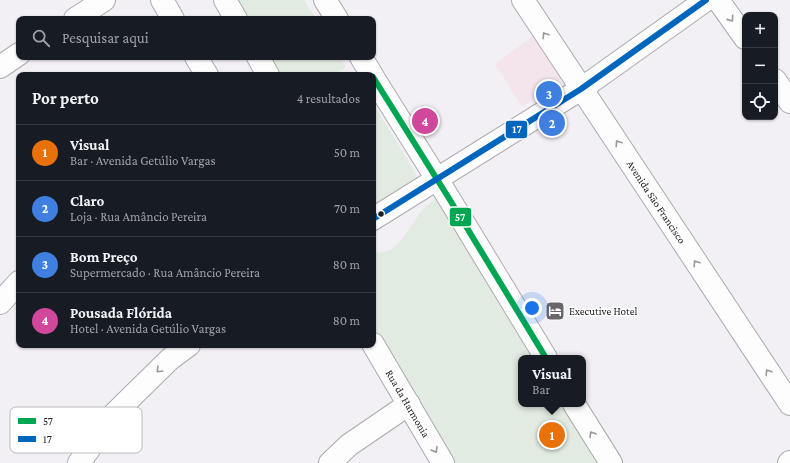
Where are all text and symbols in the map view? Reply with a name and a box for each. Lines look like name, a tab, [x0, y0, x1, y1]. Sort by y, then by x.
map controls	[742, 12, 778, 120]
button: +	[742, 12, 778, 48]
one-way arrow	[726, 15, 734, 22]
search box	[16, 16, 376, 60]
icon: search	[30, 27, 52, 49]
text: Pesquisar aqui	[62, 30, 149, 46]
one-way arrow	[543, 32, 550, 39]
button: −	[742, 48, 778, 84]
pin: 3	[536, 79, 562, 109]
button: locate	[742, 84, 778, 120]
text: Por perto	[32, 89, 99, 108]
text: 4 resultados	[297, 91, 360, 106]
pin: 4	[412, 106, 438, 136]
pin: 2	[539, 108, 565, 138]
line badge: 17	[505, 120, 528, 139]
text: 17	[512, 123, 522, 135]
text: Visual	[70, 137, 109, 153]
one-way arrow	[616, 140, 623, 147]
text: 1	[43, 145, 47, 160]
text: 50 m	[334, 145, 360, 160]
text: Bar · Avenida Getúlio Vargas	[70, 153, 216, 168]
street label: Avenida São Francisco	[625, 158, 689, 246]
text: Claro	[70, 193, 104, 209]
text: 2	[42, 201, 48, 216]
text: 70 m	[334, 201, 360, 216]
line badge: 57	[449, 207, 472, 227]
text: Loja · Rua Amâncio Pereira	[70, 209, 207, 224]
unlabelled marker	[376, 209, 386, 219]
text: 57	[455, 211, 465, 223]
text: Bom Preço	[70, 249, 138, 265]
text: 3	[42, 257, 48, 272]
text: 80 m	[333, 257, 360, 272]
one-way arrow	[694, 260, 701, 267]
text: Supermercado · Rua Amâncio Pereira	[70, 265, 260, 280]
your location	[522, 298, 542, 318]
hotel icon: Executive Hotel	[544, 300, 566, 322]
text: Pousada Flórida	[70, 305, 172, 321]
place label: Executive Hotel	[569, 305, 637, 317]
text: 4	[41, 313, 49, 328]
text: 80 m	[333, 313, 360, 328]
text: Hotel · Avenida Getúlio Vargas	[70, 321, 226, 336]
popup	[518, 355, 586, 407]
one-way arrow	[156, 365, 164, 373]
text: Visual	[532, 366, 572, 382]
street label: Rua da Harmonia	[383, 368, 433, 439]
one-way arrow	[766, 369, 773, 376]
text: Bar	[532, 382, 550, 397]
legend	[10, 407, 142, 453]
text: 57	[43, 415, 53, 427]
pin: 1	[539, 420, 565, 450]
one-way arrow	[590, 431, 597, 438]
text: 17	[43, 433, 52, 445]
one-way arrow	[431, 445, 438, 453]

